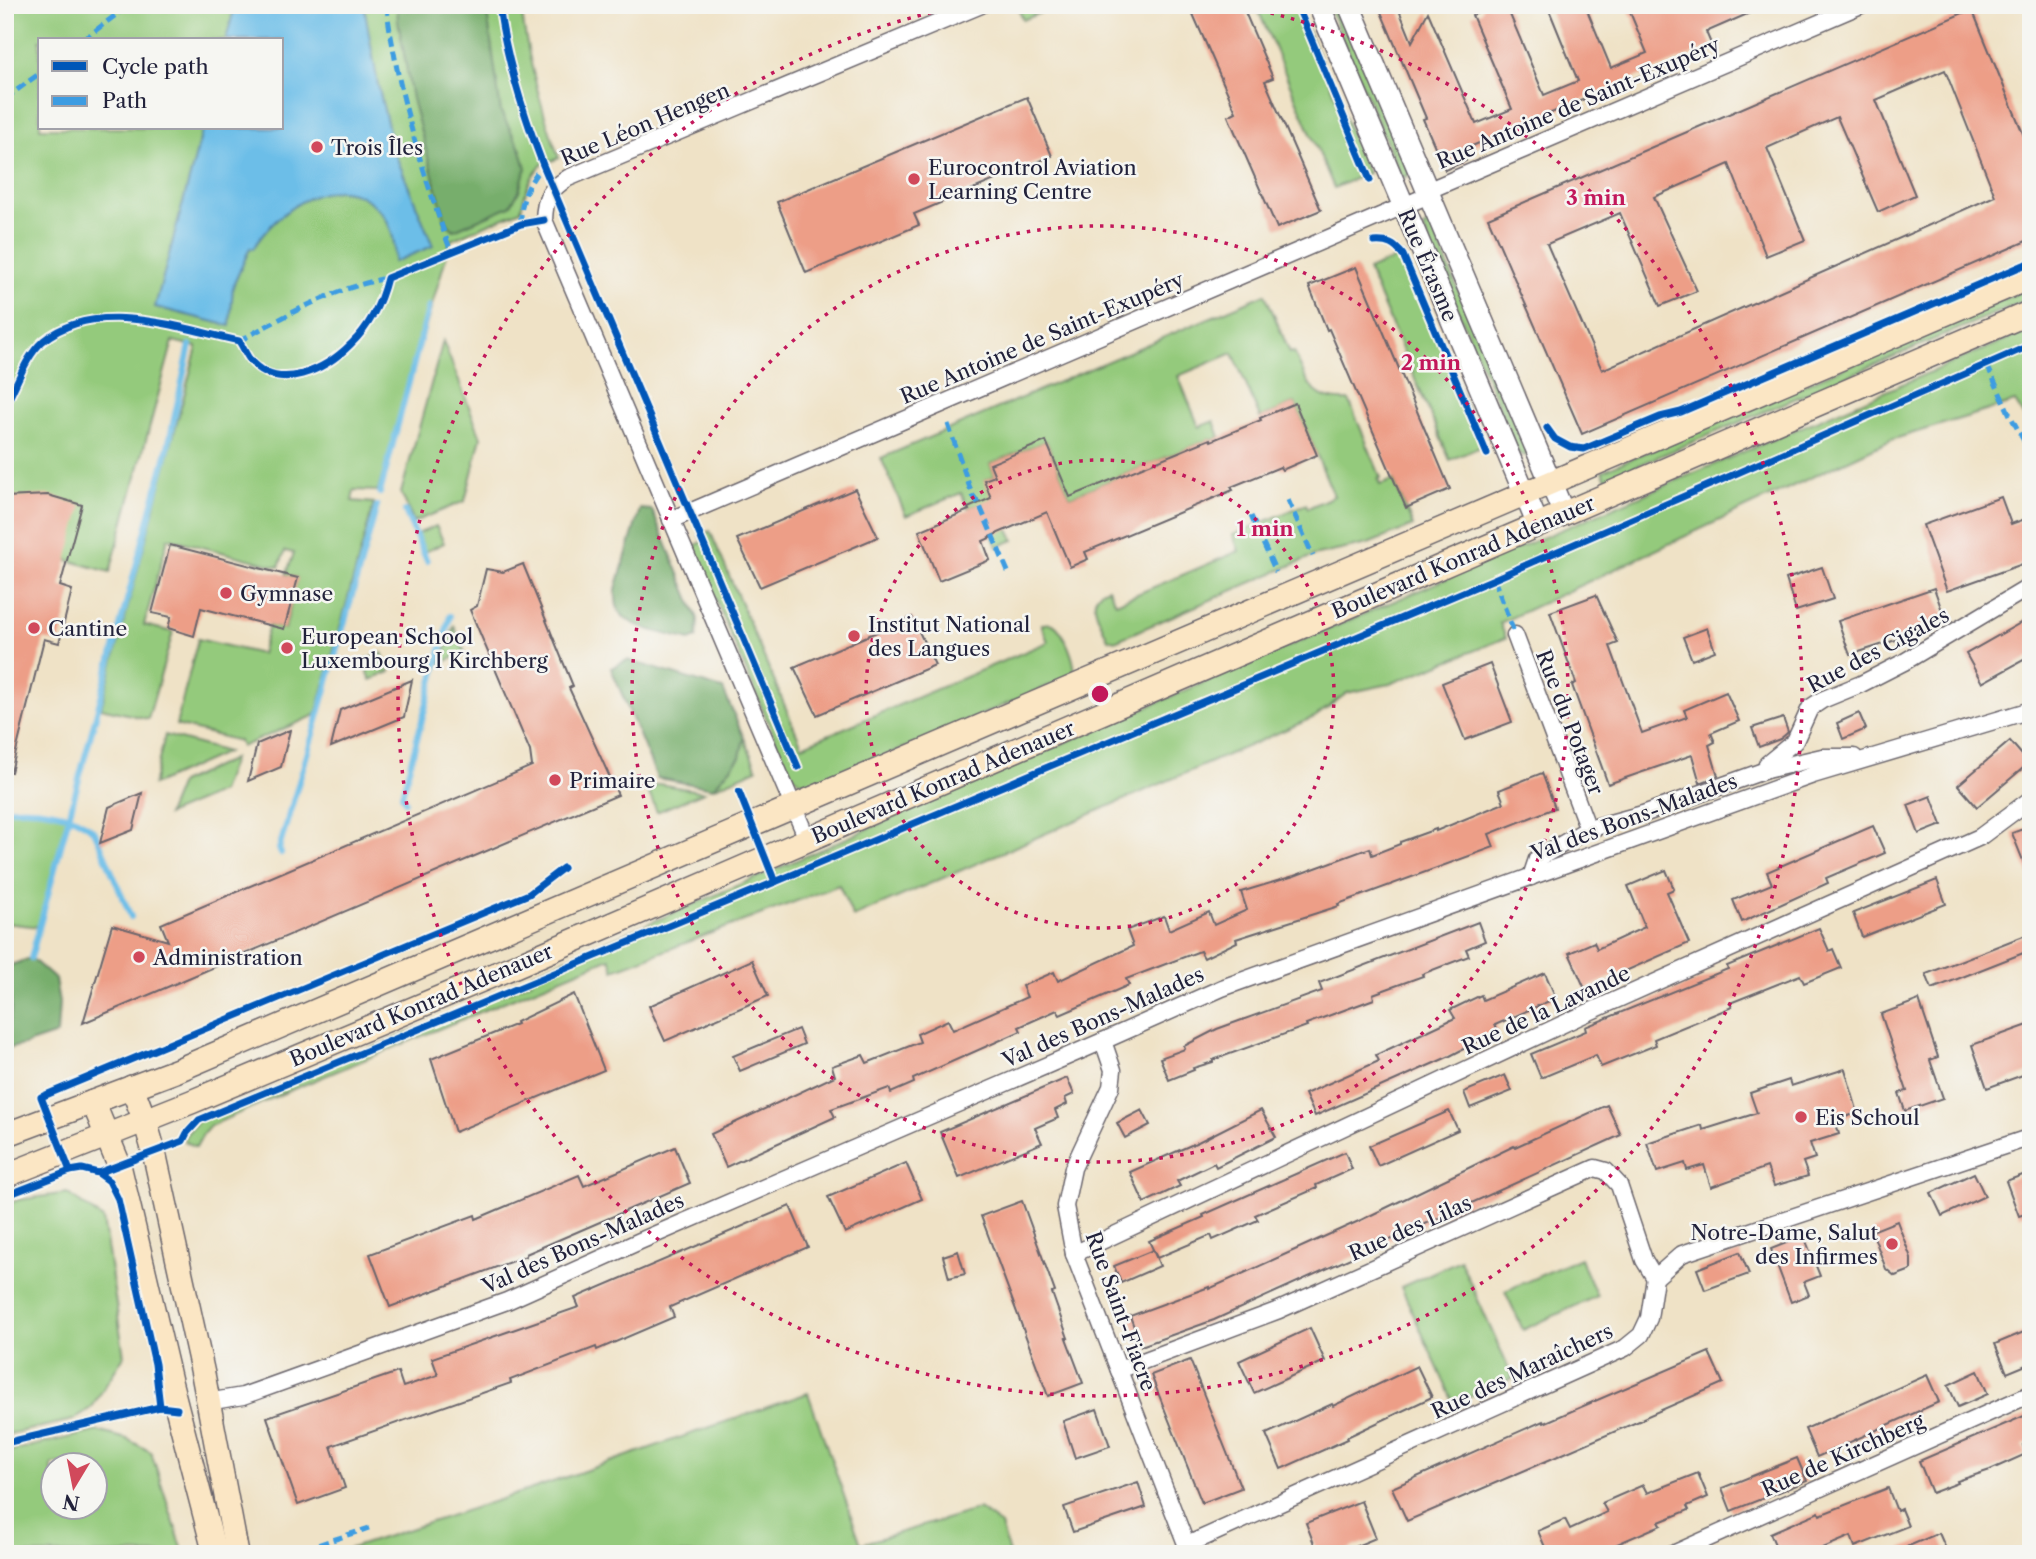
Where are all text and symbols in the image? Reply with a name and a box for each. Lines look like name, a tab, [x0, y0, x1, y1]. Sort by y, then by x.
street label: Rue Antoine de Saint-Exupéry	[1432, 32, 1724, 174]
legend	[38, 38, 284, 130]
text: Cycle path	[102, 54, 209, 79]
street label: Rue Léon Hengen	[557, 77, 733, 171]
text: Path	[102, 88, 147, 113]
place label: Trois Îles	[331, 135, 423, 160]
marker: Trois Îles	[309, 139, 325, 155]
place label: Eurocontrol Aviation Learning Centre	[928, 155, 1137, 204]
marker: Eurocontrol Aviation Learning Centre	[906, 171, 922, 187]
text: 3 min	[1566, 185, 1627, 210]
street label: Rue Érasme	[1393, 205, 1463, 325]
street label: Rue Antoine de Saint-Exupéry	[896, 267, 1188, 409]
text: 2 min	[1401, 350, 1462, 375]
street label: Boulevard Konrad Adenauer	[1328, 490, 1598, 624]
text: 1 min	[1236, 516, 1294, 541]
place label: Gymnase	[240, 581, 333, 606]
marker: Gymnase	[218, 585, 234, 601]
street label: Rue des Cigales	[1803, 602, 1953, 698]
place label: Institut National des Langues	[868, 612, 1030, 661]
place label: Cantine	[48, 616, 127, 641]
marker: Cantine	[26, 620, 42, 636]
place label: European School Luxembourg I Kirchberg	[301, 624, 549, 673]
marker: Institut National des Langues	[846, 628, 862, 644]
marker: European School Luxembourg I Kirchberg	[279, 640, 295, 656]
street label: Rue du Potager	[1531, 646, 1609, 798]
centre of rings	[1088, 682, 1112, 706]
street label: Boulevard Konrad Adenauer	[808, 715, 1078, 849]
place label: Primaire	[569, 768, 655, 793]
street label: Val des Bons-Malades	[1526, 768, 1741, 866]
marker: Primaire	[547, 772, 563, 788]
street label: Boulevard Konrad Adenauer	[286, 938, 556, 1072]
place label: Administration	[152, 945, 303, 970]
marker: Administration	[131, 949, 147, 965]
street label: Rue de la Lavande	[1458, 960, 1634, 1060]
street label: Val des Bons-Malades	[998, 961, 1208, 1073]
place label: Eis Schoul	[1815, 1105, 1919, 1130]
marker: Eis Schoul	[1793, 1109, 1809, 1125]
street label: Val des Bons-Malades	[478, 1187, 688, 1299]
street label: Rue des Lilas	[1345, 1190, 1475, 1266]
place label: Notre-Dame, Salut des Infirmes	[1690, 1220, 1879, 1269]
street label: Rue Saint-Fiacre	[1081, 1228, 1161, 1394]
marker: Notre-Dame, Salut des Infirmes	[1884, 1236, 1900, 1252]
street label: Rue des Maraîchers	[1427, 1318, 1617, 1424]
street label: Rue de Kirchberg	[1758, 1408, 1929, 1502]
north arrow	[38, 1450, 108, 1520]
text: N	[61, 1489, 81, 1515]

